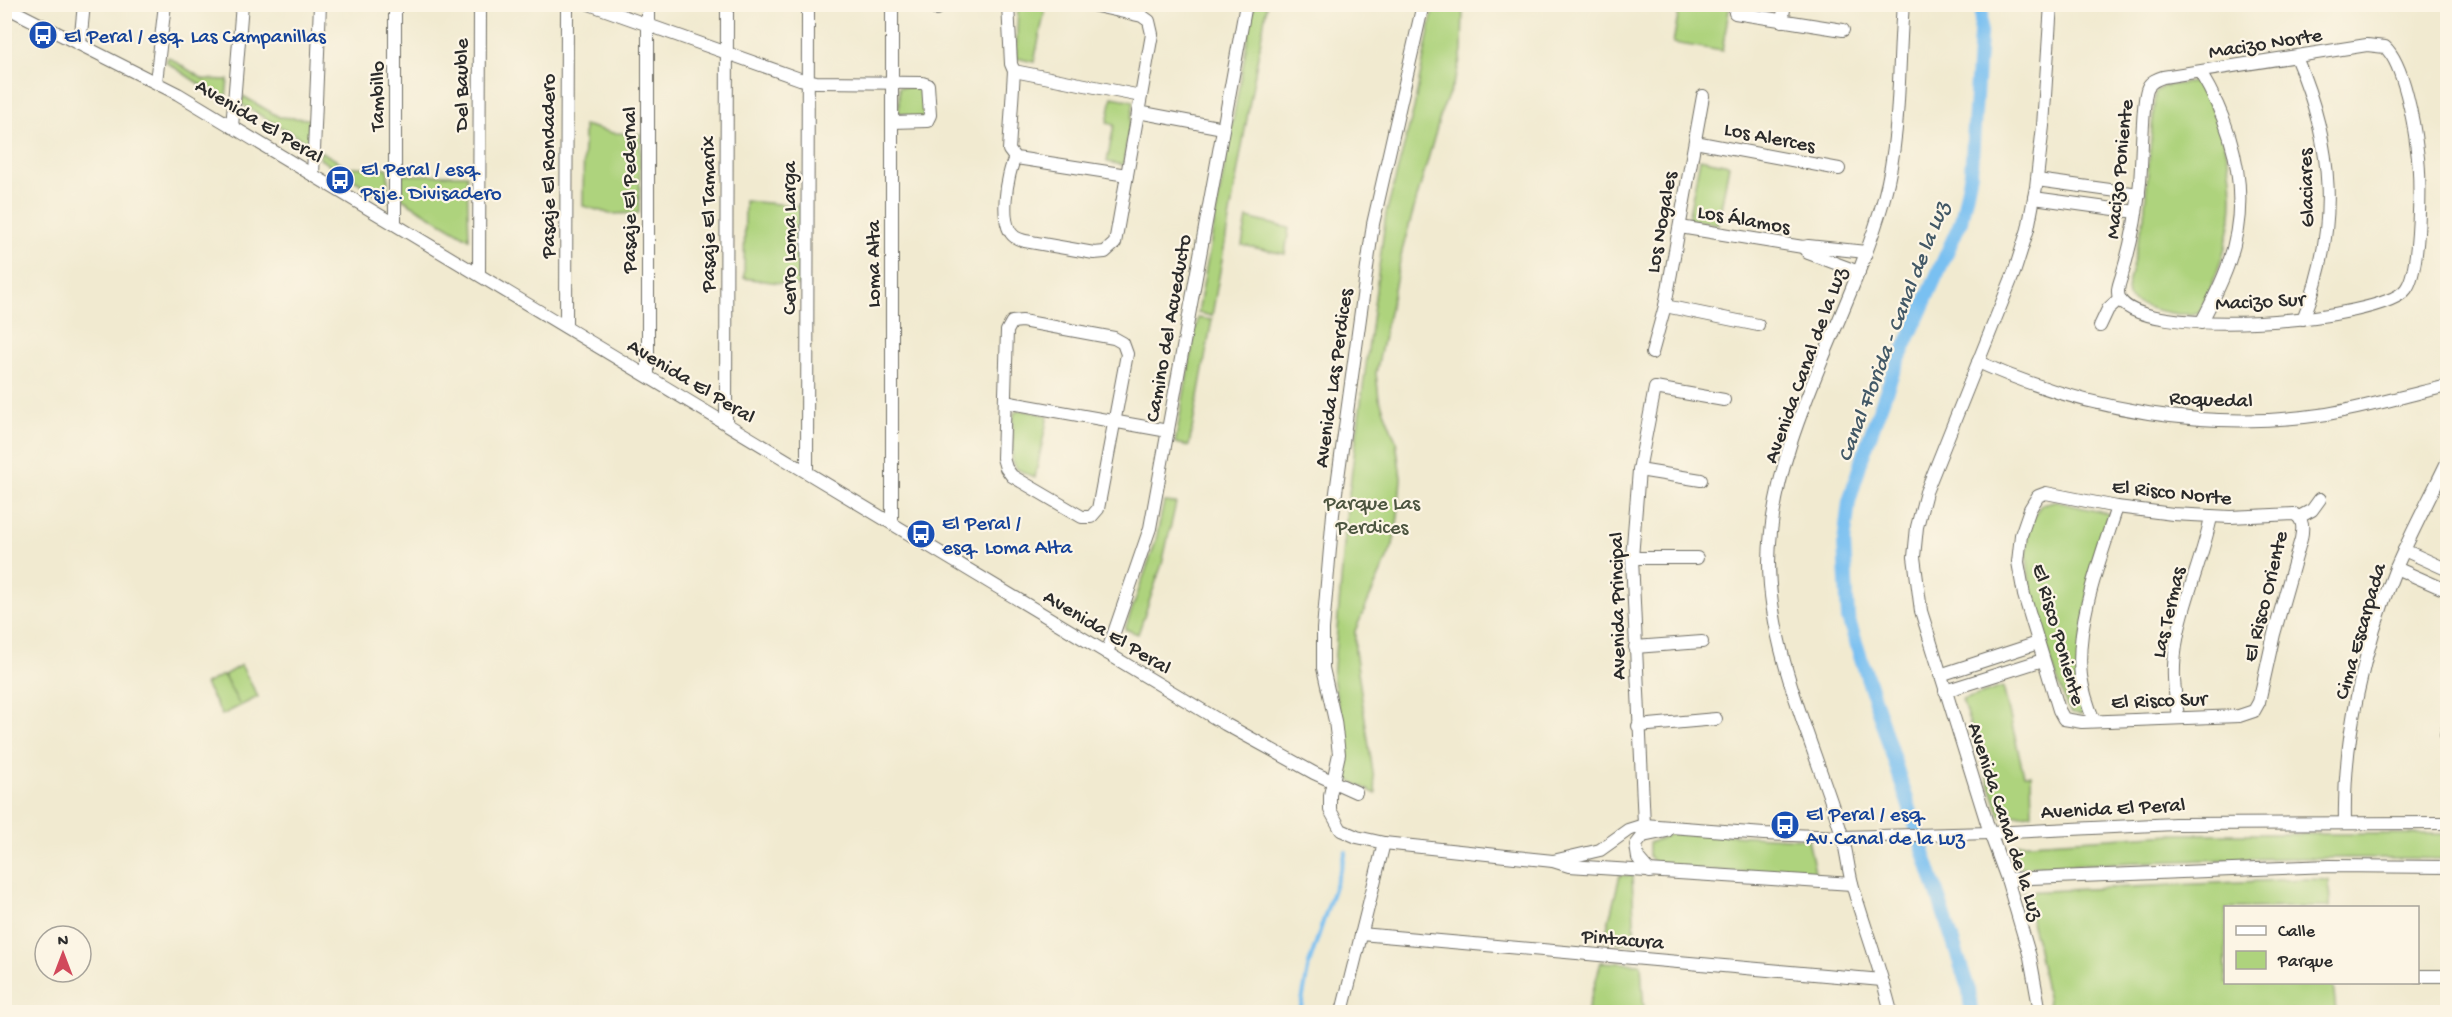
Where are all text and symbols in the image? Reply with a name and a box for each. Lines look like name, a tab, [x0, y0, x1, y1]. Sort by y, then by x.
bus stop icon: El Peral / esq. Las Campanillas	[27, 19, 59, 51]
street label: Macizo Norte	[2207, 24, 2325, 67]
place label: El Peral / esq. Las Campanillas	[64, 26, 327, 51]
street label: Del Bauble	[451, 37, 476, 133]
street label: Tambillo	[367, 61, 392, 132]
street label: Pasaje El Rondadero	[538, 74, 563, 259]
street label: Avenida El Peral	[190, 75, 327, 171]
street label: Macizo Poniente	[2102, 97, 2141, 240]
street label: Pasaje El Pedernal	[619, 107, 644, 274]
street label: Los Alerces	[1722, 118, 1818, 161]
street label: Pasaje El Tamarix	[698, 136, 723, 293]
street label: Glaciares	[2295, 147, 2322, 228]
place label: El Peral / esq. Psje. Divisadero	[360, 159, 502, 208]
street label: Cerro Loma Larga	[779, 160, 804, 315]
bus stop icon: El Peral / esq. Psje. Divisadero	[324, 164, 356, 196]
street label: Los Nogales	[1642, 169, 1685, 275]
water label: Canal Florida - Canal de la Luz	[1833, 198, 1957, 466]
street label: Los Álamos	[1695, 200, 1793, 242]
street label: Loma Alta	[863, 219, 888, 308]
street label: Camino del Acueducto	[1142, 233, 1199, 424]
street label: Avenida Canal de la Luz	[1760, 264, 1855, 467]
street label: Avenida Las Perdices	[1311, 286, 1361, 470]
street label: Macizo Sur	[2215, 289, 2307, 318]
street label: Avenida El Peral	[622, 335, 759, 431]
street label: Roquedal	[2169, 388, 2253, 415]
street label: El Risco Norte	[2110, 476, 2234, 513]
park label: Parque Las Perdices	[1323, 493, 1421, 542]
place label: El Peral / esq. Loma Alta	[942, 513, 1073, 562]
bus stop icon: El Peral / esq. Loma Alta	[905, 518, 937, 550]
street label: El Risco Oriente	[2239, 528, 2296, 665]
street label: Avenida Principal	[1606, 532, 1633, 680]
street label: Cima Escarpada	[2331, 560, 2394, 703]
street label: El Risco Poniente	[2024, 561, 2089, 710]
street label: Las Termas	[2148, 564, 2193, 661]
street label: Avenida El Peral	[1038, 586, 1175, 682]
street label: El Risco Sur	[2111, 688, 2209, 717]
street label: Avenida Canal de la Luz	[1960, 720, 2048, 925]
street label: Avenida El Peral	[2040, 794, 2186, 827]
place label: El Peral / esq. Av.Canal de la Luz	[1806, 804, 1965, 853]
bus stop icon: El Peral / esq. Av.Canal de la Luz	[1769, 809, 1801, 841]
legend	[2224, 906, 2419, 984]
text: Calle	[2278, 922, 2316, 943]
north arrow	[33, 924, 93, 984]
street label: Pintacura	[1580, 925, 1666, 958]
text: N	[58, 933, 69, 952]
text: Parque	[2277, 952, 2334, 973]

